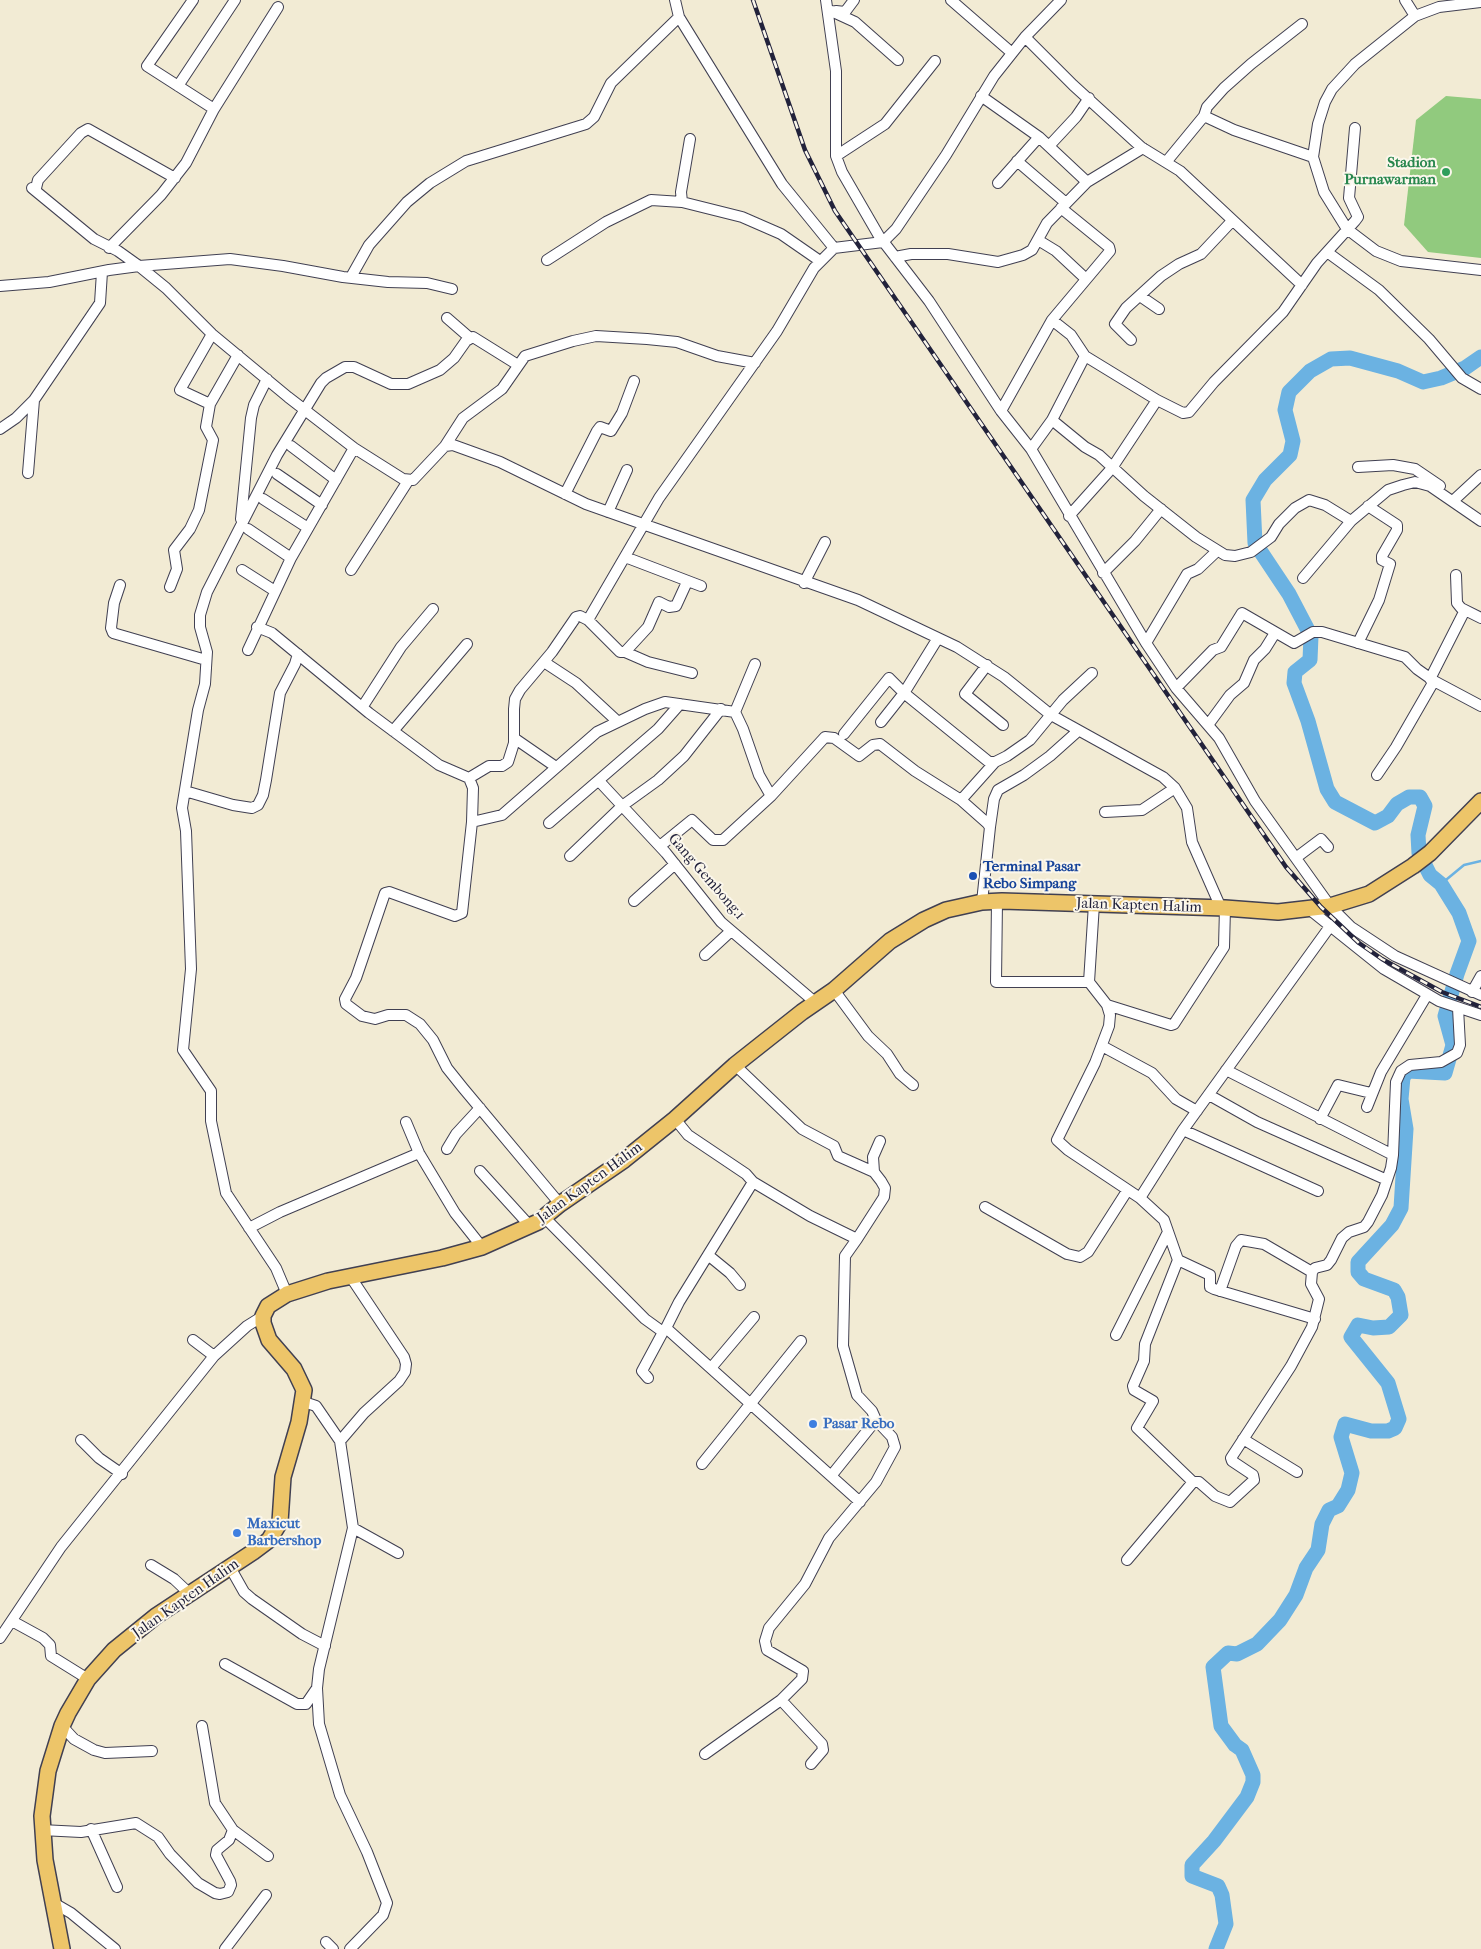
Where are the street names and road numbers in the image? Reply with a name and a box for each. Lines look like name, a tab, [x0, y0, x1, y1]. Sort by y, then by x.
street label: Gang Gembong.1	[664, 830, 748, 924]
street label: Jalan Kapten Halim	[1076, 895, 1202, 917]
street label: Jalan Kapten Halim	[534, 1139, 646, 1227]
street label: Jalan Kapten Halim	[129, 1556, 243, 1642]

